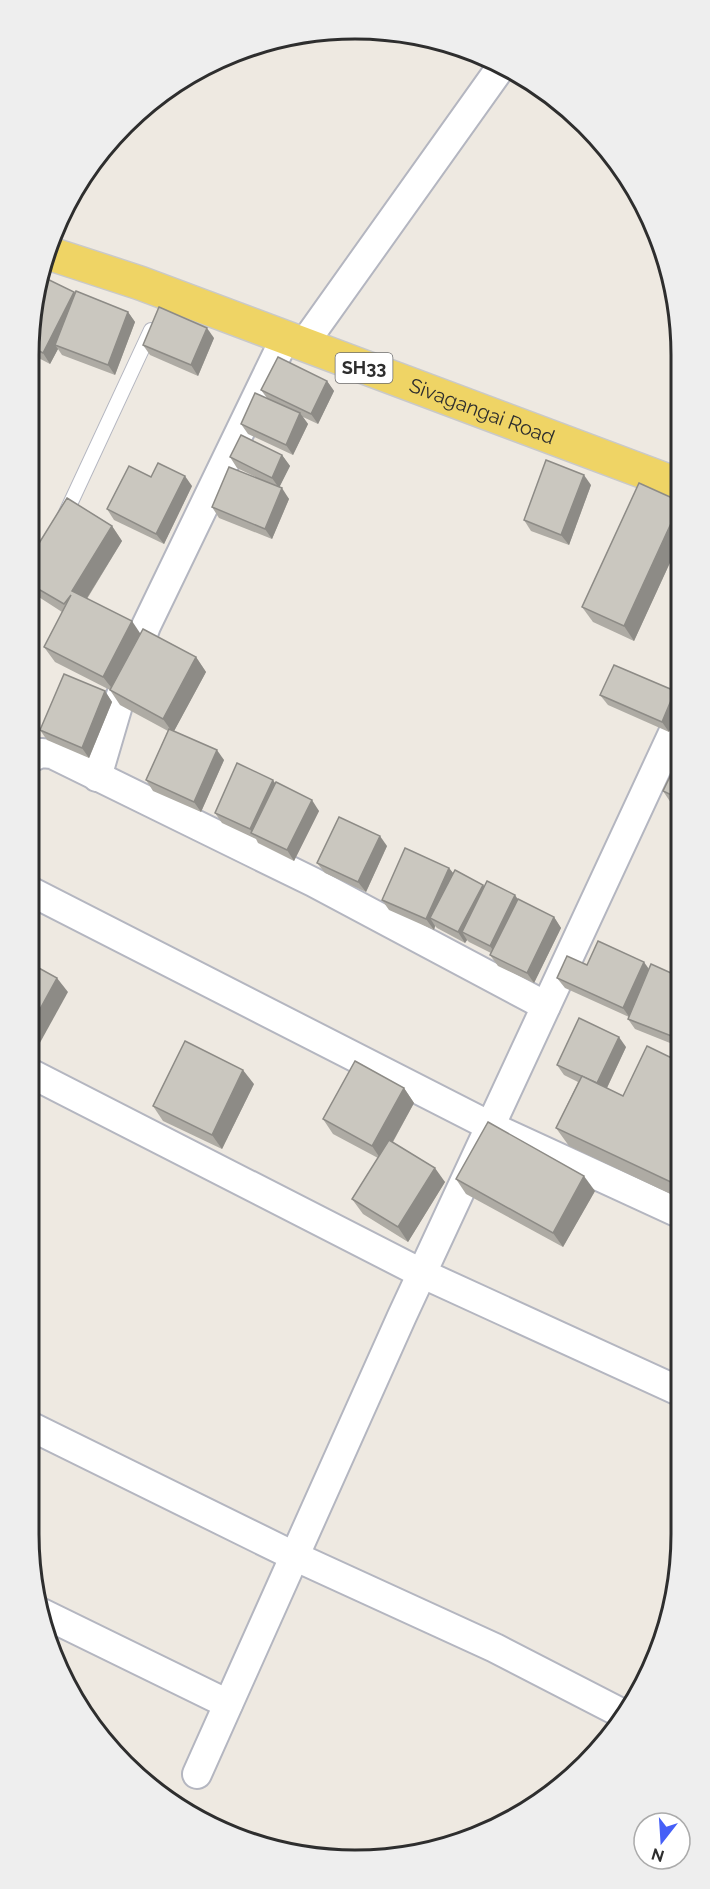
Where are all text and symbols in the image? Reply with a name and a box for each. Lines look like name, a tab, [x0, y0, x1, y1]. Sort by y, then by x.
road number: SH33	[336, 353, 392, 383]
street label: Sivagangai Road	[406, 373, 558, 449]
north arrow	[632, 1811, 692, 1871]
text: N	[649, 1844, 666, 1866]

